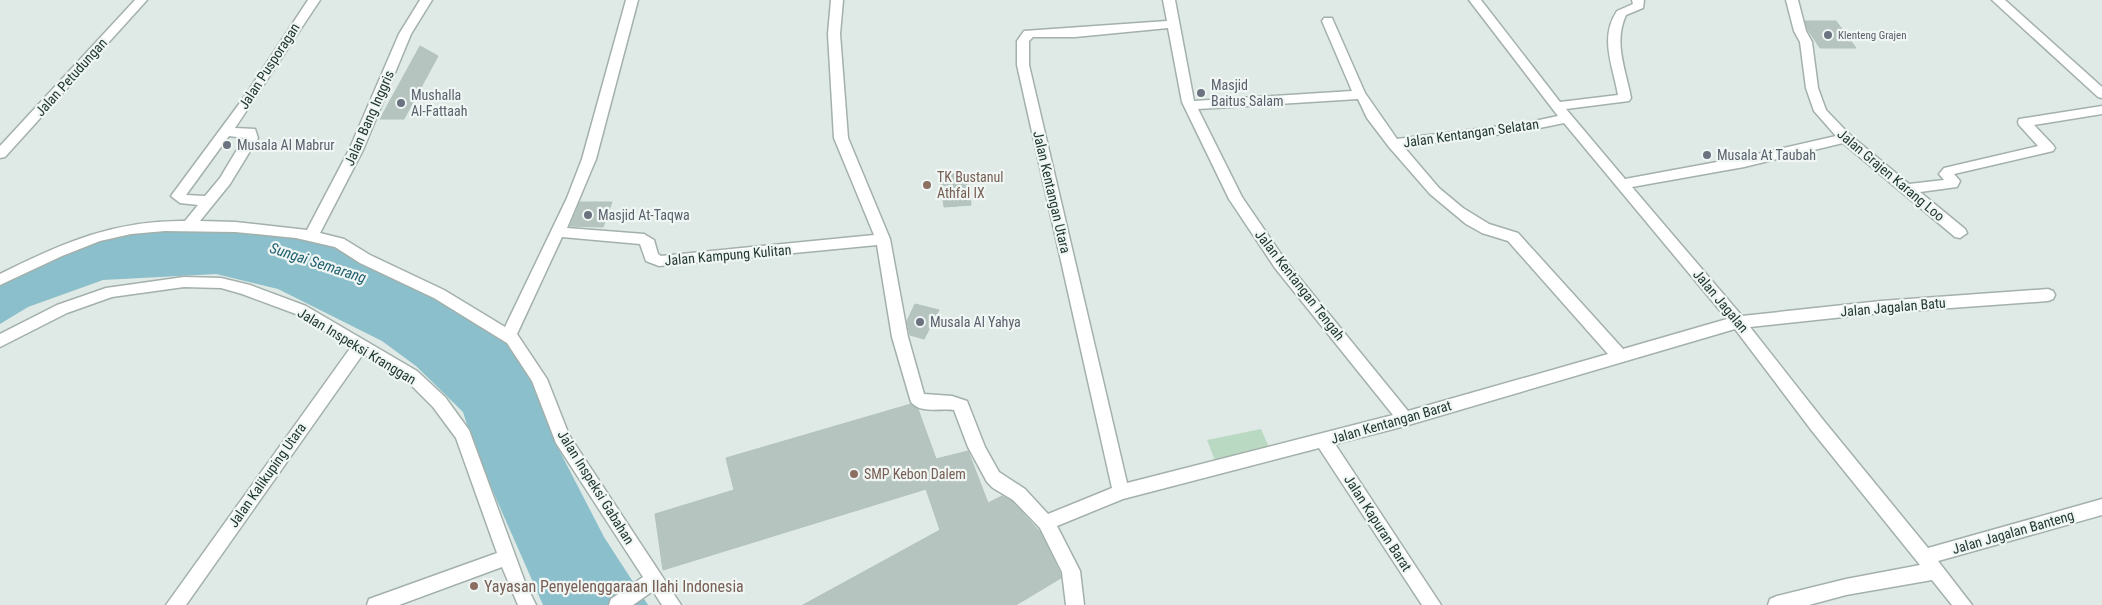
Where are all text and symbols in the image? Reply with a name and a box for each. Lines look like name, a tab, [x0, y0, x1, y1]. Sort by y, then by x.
street label: Jalan Pusporagan	[235, 20, 303, 112]
marker: Klenteng Grajen	[1822, 29, 1834, 41]
place label: Klenteng Grajen	[1838, 29, 1907, 42]
street label: Jalan Petudungan	[32, 35, 110, 119]
street label: Jalan Bang Inggris	[341, 68, 397, 168]
place label: Masjid Baitus Salam	[1211, 77, 1284, 109]
place label: Mushalla Al-Fattaah	[411, 87, 467, 119]
marker: Masjid Baitus Salam	[1195, 87, 1207, 99]
marker: Mushalla Al-Fattaah	[395, 97, 407, 109]
street label: Jalan Kentangan Selatan	[1402, 116, 1540, 150]
street label: Jalan Grajen Karang Loo	[1834, 126, 1948, 224]
street label: Jalan Kentangan Utara	[1030, 129, 1074, 255]
place label: Musala Al Mabrur	[237, 137, 335, 153]
marker: Musala Al Mabrur	[221, 139, 233, 151]
place label: Musala At Taubah	[1717, 147, 1816, 163]
marker: Musala At Taubah	[1701, 149, 1713, 161]
place label: TK Bustanul Athfal IX	[937, 169, 1004, 201]
marker: TK Bustanul Athfal IX	[921, 179, 933, 191]
place label: Masjid At-Taqwa	[598, 207, 690, 223]
marker: Masjid At-Taqwa	[582, 209, 594, 221]
street label: Jalan Kentangan Tengah	[1252, 227, 1348, 343]
water label: Sungai Semarang	[268, 239, 368, 287]
street label: Jalan Kampung Kulitan	[664, 241, 792, 269]
street label: Jalan Jagalan	[1690, 266, 1752, 336]
street label: Jalan Jagalan Batu	[1840, 294, 1946, 320]
street label: Jalan Inspeksi Kranggan	[295, 304, 419, 388]
place label: Musala Al Yahya	[930, 314, 1021, 330]
marker: Musala Al Yahya	[914, 316, 926, 328]
street label: Jalan Kentangan Barat	[1329, 397, 1453, 447]
street label: Jalan Kalikuping Utara	[225, 420, 309, 530]
street label: Jalan Inspeksi Gabahan	[554, 427, 638, 547]
place label: SMP Kebon Dalem	[864, 466, 966, 482]
marker: SMP Kebon Dalem	[848, 468, 860, 480]
street label: Jalan Kapuran Barat	[1341, 472, 1415, 574]
street label: Jalan Jagalan Banteng	[1950, 507, 2076, 557]
place label: Yayasan Penyelenggaraan Ilahi Indonesia	[484, 577, 744, 596]
marker: Yayasan Penyelenggaraan Ilahi Indonesia	[468, 580, 480, 592]

